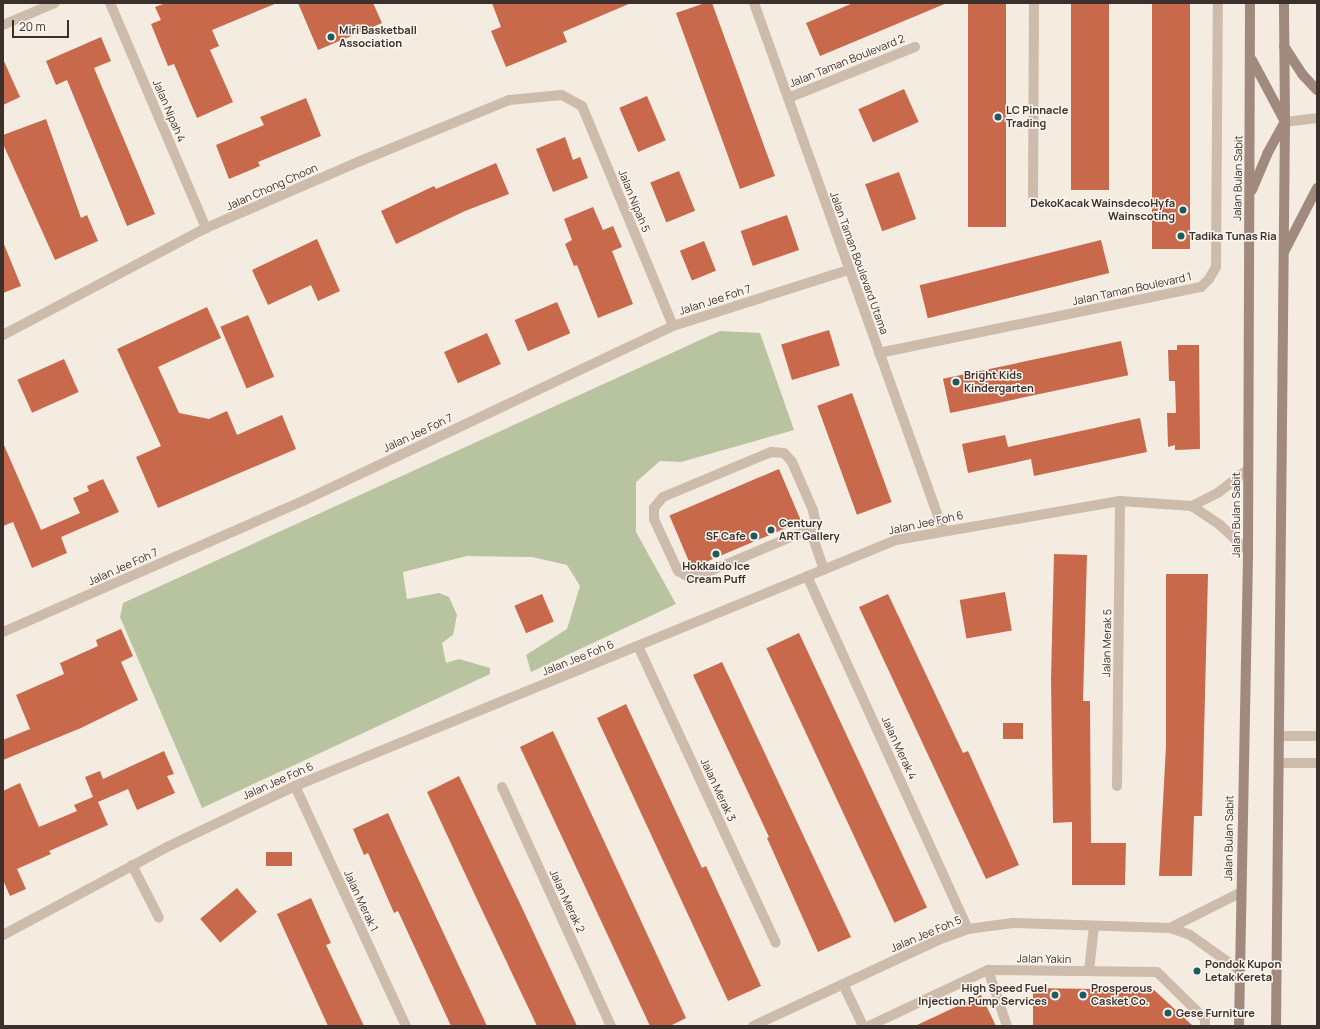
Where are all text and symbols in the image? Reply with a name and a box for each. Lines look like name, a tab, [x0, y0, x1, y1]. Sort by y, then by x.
scale bar	[14, 12, 71, 38]
text: 20 m	[19, 18, 46, 35]
place label: Miri Basketball Association	[339, 24, 417, 50]
marker: Miri Basketball Association	[326, 32, 336, 42]
street label: Jalan Taman Boulevard 2	[787, 32, 907, 90]
street label: Jalan Nipah 4	[150, 78, 188, 144]
place label: LC Pinnacle Trading	[1006, 104, 1068, 130]
marker: LC Pinnacle Trading	[993, 112, 1003, 122]
street label: Jalan Bulan Sabit	[1231, 135, 1245, 221]
street label: Jalan Chong Choon	[224, 161, 320, 213]
street label: Jalan Nipah 5	[615, 168, 653, 234]
street label: Jalan Taman Boulevard Utama	[827, 190, 891, 336]
place label: DekoKacak WainsdecoHyfa Wainscoting	[1030, 197, 1175, 223]
marker: DekoKacak WainsdecoHyfa Wainscoting	[1178, 205, 1188, 215]
place label: Tadika Tunas Ria	[1189, 229, 1277, 243]
marker: Tadika Tunas Ria	[1176, 231, 1186, 241]
street label: Jalan Taman Boulevard 1	[1071, 270, 1193, 308]
street label: Jalan Jee Foh 7	[677, 282, 753, 318]
place label: Bright Kids Kindergarten	[964, 369, 1034, 395]
marker: Bright Kids Kindergarten	[951, 377, 961, 387]
street label: Jalan Jee Foh 7	[381, 411, 455, 455]
street label: Jalan Bulan Sabit	[1229, 472, 1243, 558]
street label: Jalan Jee Foh 6	[887, 509, 965, 537]
place label: Century ART Gallery	[779, 517, 840, 543]
marker: Century ART Gallery	[766, 525, 776, 535]
place label: SF Cafe	[706, 529, 746, 543]
marker: SF Cafe	[749, 531, 759, 541]
street label: Jalan Jee Foh 7	[86, 546, 160, 588]
marker: Hokkaido Ice Cream Puff	[711, 549, 721, 559]
place label: Hokkaido Ice Cream Puff	[682, 560, 750, 586]
street label: Jalan Merak 5	[1100, 609, 1114, 677]
street label: Jalan Jee Foh 6	[540, 638, 616, 678]
street label: Jalan Merak 4	[879, 714, 919, 782]
street label: Jalan Merak 3	[698, 756, 738, 824]
street label: Jalan Jee Foh 6	[241, 759, 315, 803]
street label: Jalan Bulan Sabit	[1222, 795, 1236, 881]
street label: Jalan Merak 2	[547, 867, 587, 935]
street label: Jalan Merak 1	[341, 868, 381, 934]
street label: Jalan Jee Foh 5	[889, 913, 963, 955]
street label: Jalan Yakin	[1017, 952, 1071, 966]
place label: Pondok Kupon Letak Kereta	[1205, 958, 1281, 984]
marker: Pondok Kupon Letak Kereta	[1192, 966, 1202, 976]
place label: High Speed Fuel Injection Pump Services	[918, 982, 1047, 1008]
place label: Prosperous Casket Co.	[1091, 982, 1152, 1008]
marker: High Speed Fuel Injection Pump Services	[1050, 990, 1060, 1000]
marker: Prosperous Casket Co.	[1078, 990, 1088, 1000]
place label: Gese Furniture	[1176, 1006, 1255, 1020]
marker: Gese Furniture	[1163, 1008, 1173, 1018]

